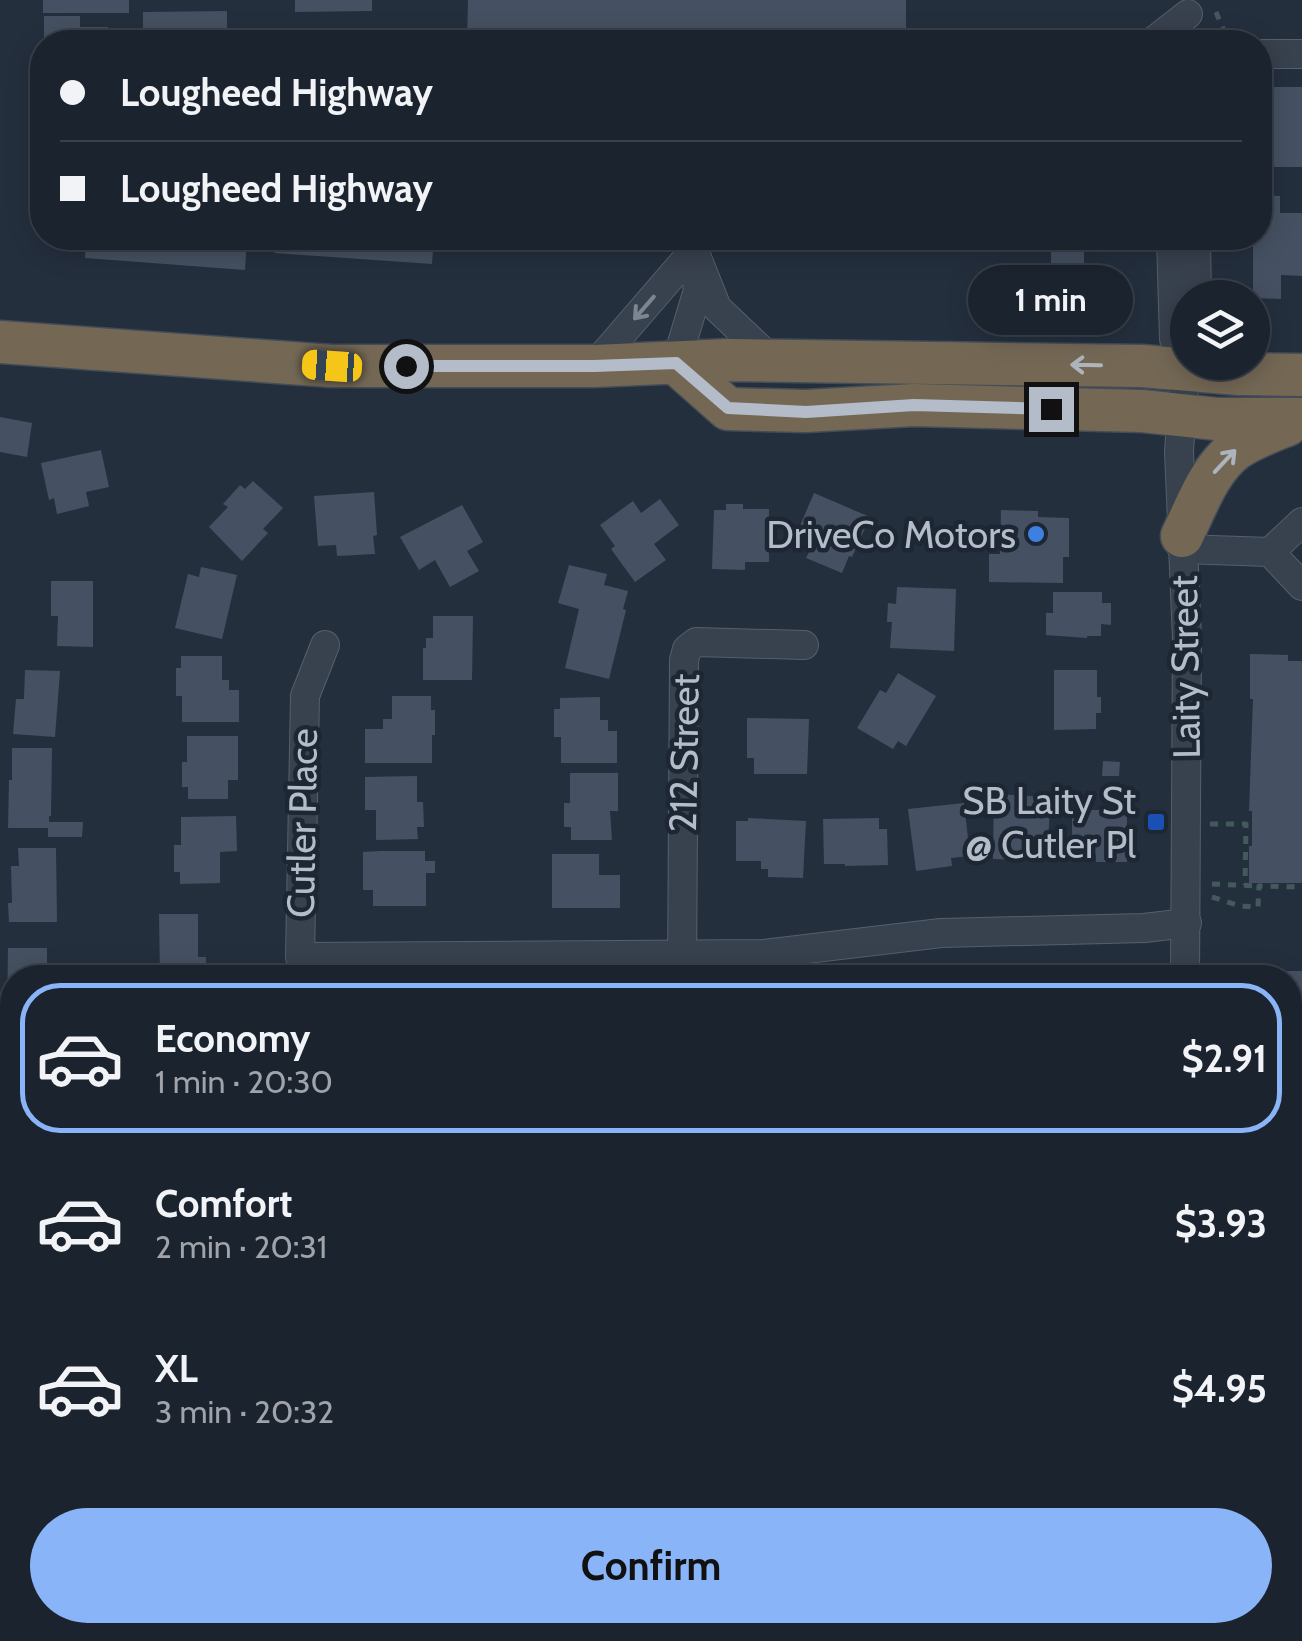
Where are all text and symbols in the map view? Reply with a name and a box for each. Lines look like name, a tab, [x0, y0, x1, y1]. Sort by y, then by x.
text: Lougheed Highway	[120, 69, 433, 116]
text: Lougheed Highway	[120, 165, 433, 212]
callout: 1 min	[968, 264, 1134, 334]
text: 1 min	[1014, 280, 1087, 319]
map controls	[1170, 280, 1270, 380]
button: layers	[1170, 280, 1270, 380]
one-way arrow	[632, 295, 655, 320]
route start	[384, 344, 429, 389]
car	[301, 349, 363, 383]
one-way arrow	[1071, 355, 1103, 374]
route end	[1029, 387, 1074, 432]
one-way arrow	[1213, 450, 1237, 474]
place label: DriveCo Motors	[766, 511, 1016, 558]
marker: DriveCo Motors	[1025, 523, 1047, 545]
street label: Laity Street	[1160, 575, 1210, 759]
street label: 212 Street	[659, 673, 709, 833]
street label: Cutler Place	[277, 728, 327, 918]
place label: SB Laity St @ Cutler Pl	[962, 777, 1136, 868]
marker: SB Laity St @ Cutler Pl	[1145, 811, 1167, 833]
icon: car	[35, 1013, 125, 1103]
text: Economy	[155, 1015, 310, 1062]
text: $2.91	[1182, 1035, 1267, 1082]
text: 1 min · 20:30	[155, 1062, 333, 1101]
icon: car	[35, 1178, 125, 1268]
text: Comfort	[155, 1180, 292, 1227]
text: $3.93	[1175, 1200, 1267, 1247]
text: 2 min · 20:31	[155, 1227, 327, 1266]
icon: car	[35, 1343, 125, 1433]
text: XL	[155, 1345, 198, 1392]
text: $4.95	[1172, 1365, 1267, 1412]
text: 3 min · 20:32	[155, 1392, 334, 1431]
button: Confirm	[30, 1508, 1272, 1623]

